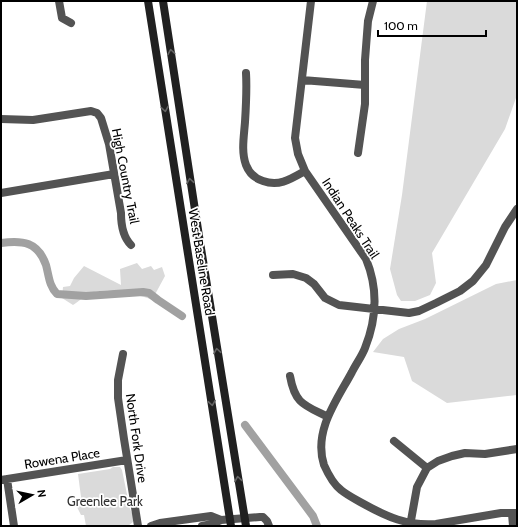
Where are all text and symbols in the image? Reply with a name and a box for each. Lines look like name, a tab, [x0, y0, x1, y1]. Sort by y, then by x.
scale bar	[378, 12, 486, 38]
text: 100 m	[384, 18, 418, 33]
one-way arrow	[167, 49, 176, 55]
one-way arrow	[160, 106, 169, 112]
street label: High Country Trail	[109, 127, 143, 225]
street label: Indian Peaks Trail	[319, 175, 383, 261]
one-way arrow	[187, 178, 195, 184]
street label: West Baseline Road	[186, 207, 218, 317]
one-way arrow	[213, 348, 222, 354]
street label: North Fork Drive	[123, 392, 151, 484]
one-way arrow	[207, 400, 216, 406]
street label: Rowena Place	[23, 444, 101, 472]
north arrow	[12, 475, 52, 515]
one-way arrow	[234, 476, 243, 482]
text: N	[34, 488, 49, 498]
park label: Greenlee Park	[67, 493, 143, 509]

